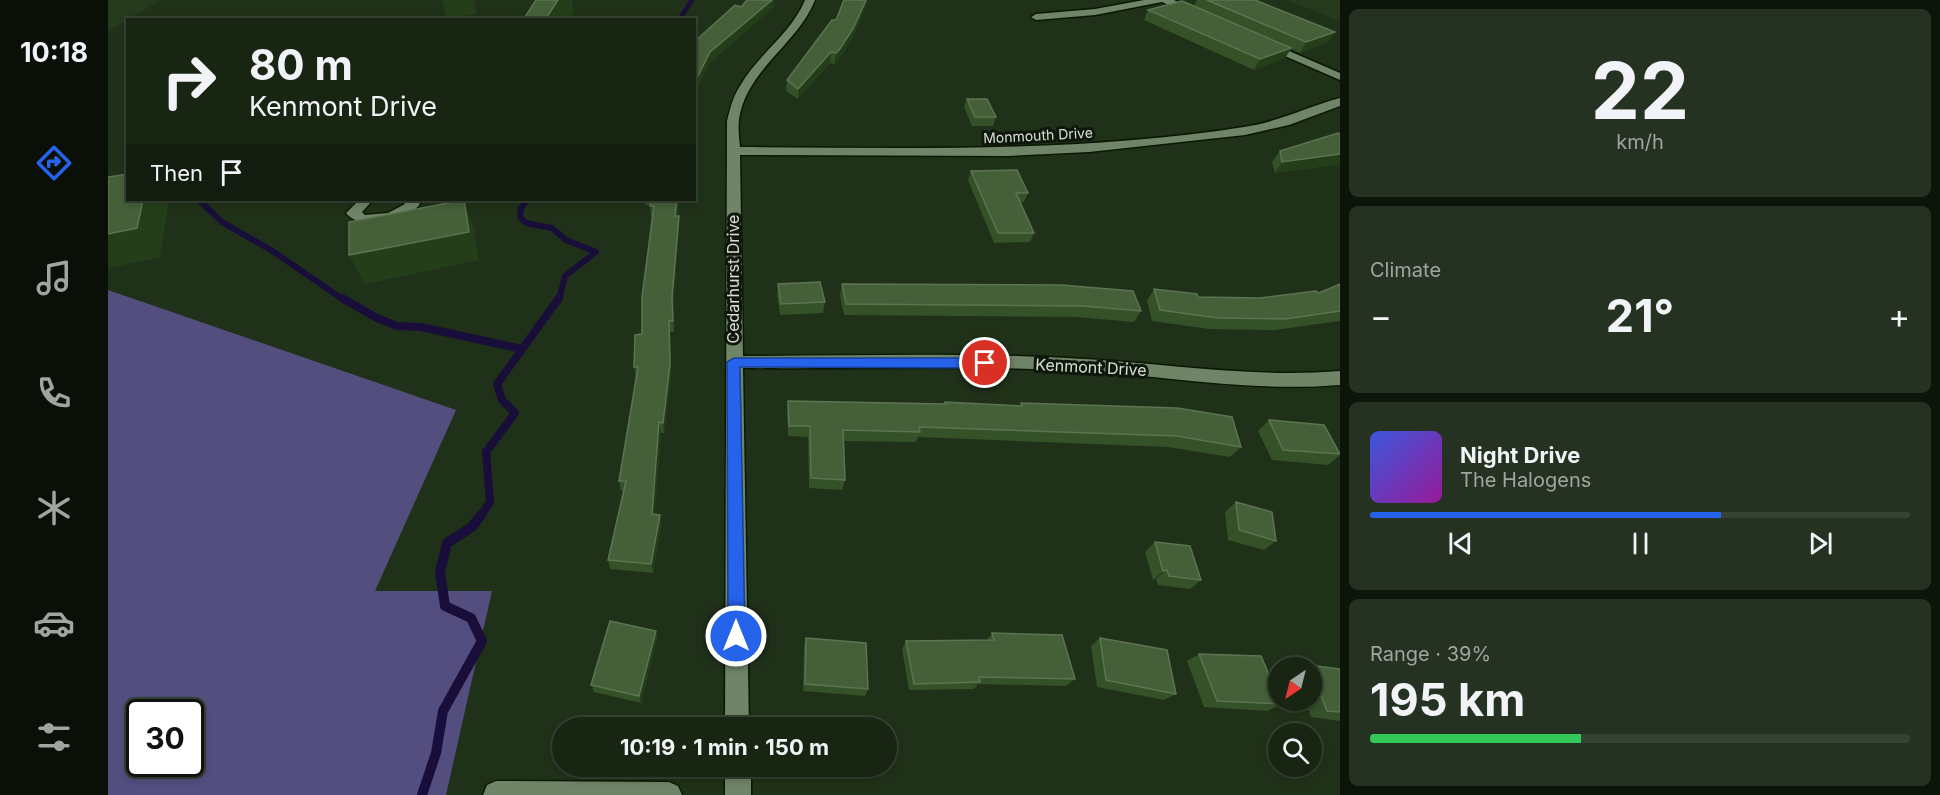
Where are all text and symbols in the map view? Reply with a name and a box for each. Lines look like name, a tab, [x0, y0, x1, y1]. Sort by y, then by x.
text: 10:18	[20, 36, 88, 69]
text: 80 m	[249, 39, 353, 90]
icon: right	[150, 42, 228, 120]
text: 22	[1591, 43, 1689, 138]
text: Kenmont Drive	[249, 90, 437, 123]
street label: Monmouth Drive	[983, 124, 1093, 146]
text: km/h	[1616, 130, 1664, 154]
icon: directions	[33, 142, 75, 184]
icon: arrive	[215, 156, 248, 189]
text: Then	[150, 160, 203, 186]
street label: Cedarhurst Drive	[723, 215, 743, 343]
icon: music	[33, 257, 75, 299]
text: Climate	[1370, 258, 1441, 282]
text: 21°	[1606, 288, 1674, 343]
text: −	[1370, 296, 1392, 336]
text: +	[1888, 296, 1910, 336]
pin	[959, 337, 1010, 388]
icon: arrive	[968, 346, 1001, 379]
street label: Kenmont Drive	[1035, 354, 1147, 380]
icon: phone	[33, 372, 75, 414]
text: Night Drive	[1460, 442, 1580, 468]
text: The Halogens	[1460, 468, 1591, 492]
icon: climate	[33, 487, 75, 529]
icon: previous	[1444, 527, 1477, 560]
icon: pause	[1624, 527, 1657, 560]
icon: next	[1804, 527, 1837, 560]
icon: car	[33, 602, 75, 644]
position arrow	[704, 604, 768, 668]
text: Range · 39%	[1370, 642, 1491, 666]
north arrow	[1268, 657, 1322, 711]
map controls	[1268, 657, 1322, 777]
text: 195 km	[1370, 672, 1525, 727]
speed limit sign: 30	[126, 699, 204, 777]
icon: filters	[33, 716, 75, 758]
button: search	[1268, 723, 1322, 777]
text: 10:19 · 1 min · 150 m	[620, 734, 829, 760]

